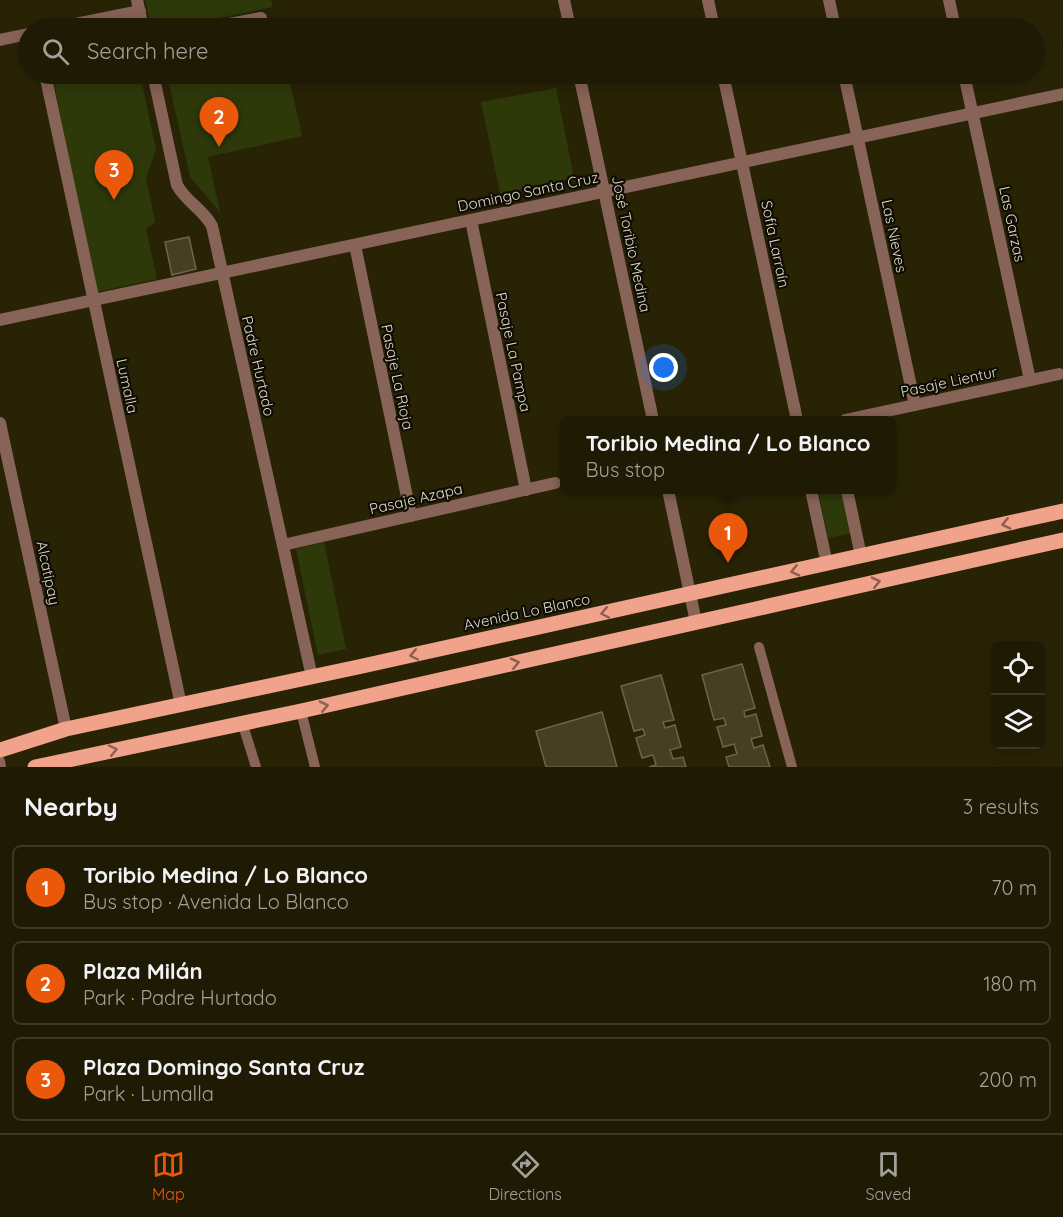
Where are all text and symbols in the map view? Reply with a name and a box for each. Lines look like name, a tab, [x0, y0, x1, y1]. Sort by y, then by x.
search box	[18, 18, 1045, 84]
icon: search	[39, 35, 72, 68]
text: Search here	[87, 37, 208, 65]
pin: 2	[200, 98, 238, 147]
pin: 3	[94, 150, 134, 200]
street label: Domingo Santa Cruz	[456, 167, 600, 216]
street label: José Toribio Medina	[608, 174, 655, 314]
street label: Las Garzas	[995, 184, 1030, 264]
street label: Las Nieves	[877, 198, 911, 274]
street label: Sofía Larraín	[757, 199, 794, 289]
street label: Pasaje La Pampa	[492, 290, 535, 413]
street label: Padre Hurtado	[238, 314, 279, 418]
street label: Pasaje La Rioja	[377, 322, 418, 431]
your location	[649, 353, 678, 382]
street label: Lumalla	[112, 357, 143, 415]
street label: Pasaje Lientur	[899, 362, 999, 401]
popup	[560, 416, 896, 494]
text: Toribio Medina / Lo Blanco	[586, 429, 870, 457]
text: Bus stop	[586, 457, 665, 482]
street label: Pasaje Azapa	[367, 479, 464, 518]
pin: 1	[708, 514, 748, 563]
one-way arrow	[1001, 516, 1011, 529]
street label: Alcatipay	[32, 539, 65, 607]
one-way arrow	[790, 564, 800, 577]
one-way arrow	[871, 576, 881, 589]
street label: Avenida Lo Blanco	[462, 589, 592, 634]
one-way arrow	[600, 606, 610, 619]
map controls	[991, 641, 1045, 749]
button: locate	[991, 641, 1045, 695]
one-way arrow	[410, 648, 420, 661]
one-way arrow	[509, 658, 519, 671]
button: layers	[991, 695, 1045, 749]
one-way arrow	[319, 700, 329, 713]
one-way arrow	[108, 744, 118, 757]
text: Nearby	[24, 790, 118, 823]
text: 3 results	[963, 794, 1039, 819]
text: Toribio Medina / Lo Blanco	[83, 861, 368, 889]
text: 1	[42, 875, 49, 900]
text: 70 m	[991, 875, 1037, 900]
text: Bus stop · Avenida Lo Blanco	[83, 889, 349, 914]
text: Plaza Milán	[83, 957, 203, 985]
text: 2	[40, 971, 51, 996]
text: 180 m	[983, 971, 1037, 996]
text: Park · Padre Hurtado	[83, 985, 277, 1010]
text: Plaza Domingo Santa Cruz	[83, 1053, 364, 1081]
text: 3	[40, 1067, 51, 1092]
text: 200 m	[978, 1067, 1037, 1092]
text: Park · Lumalla	[83, 1081, 214, 1106]
tab: Map	[152, 1148, 185, 1204]
tab: Directions	[489, 1148, 562, 1204]
tab: Saved	[866, 1148, 911, 1204]

